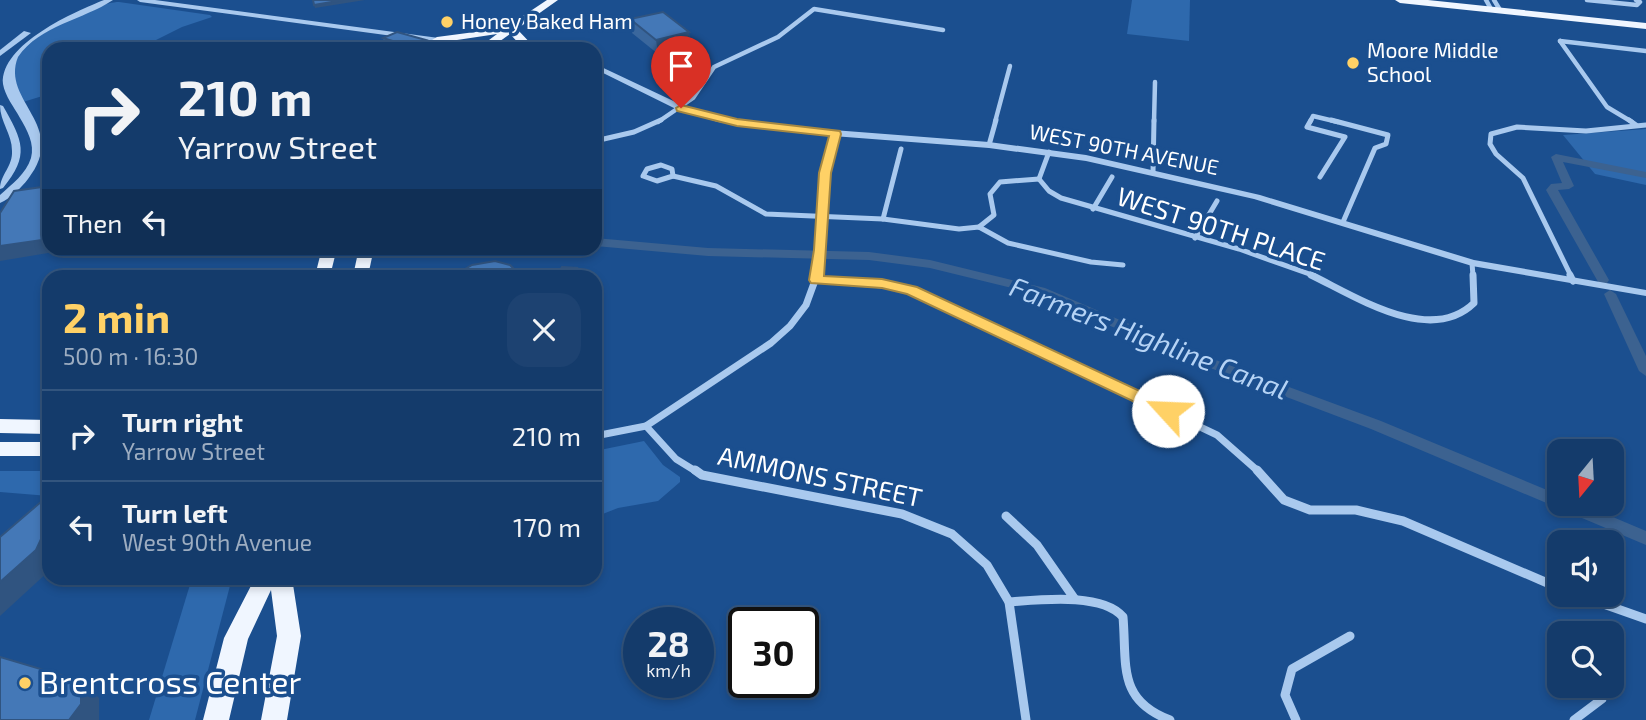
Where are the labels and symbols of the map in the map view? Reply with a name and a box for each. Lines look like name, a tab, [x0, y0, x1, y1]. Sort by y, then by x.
place label: Honey Baked Ham	[461, 8, 633, 33]
marker: Honey Baked Ham	[439, 14, 455, 30]
pin	[651, 36, 711, 108]
place label: Moore Middle School	[1367, 37, 1499, 86]
marker: Moore Middle School	[1345, 55, 1361, 71]
street label: WEST 90TH AVENUE	[1027, 118, 1221, 179]
street label: WEST 90TH PLACE	[1113, 179, 1329, 276]
water label: Farmers Highline Canal	[1005, 268, 1293, 406]
position arrow	[1131, 374, 1205, 448]
street label: AMMONS STREET	[715, 439, 925, 512]
north arrow	[1547, 439, 1624, 516]
speed limit sign: 30	[728, 607, 819, 698]
place label: Brentcross Center	[39, 662, 302, 700]
marker: Brentcross Center	[17, 675, 33, 691]

